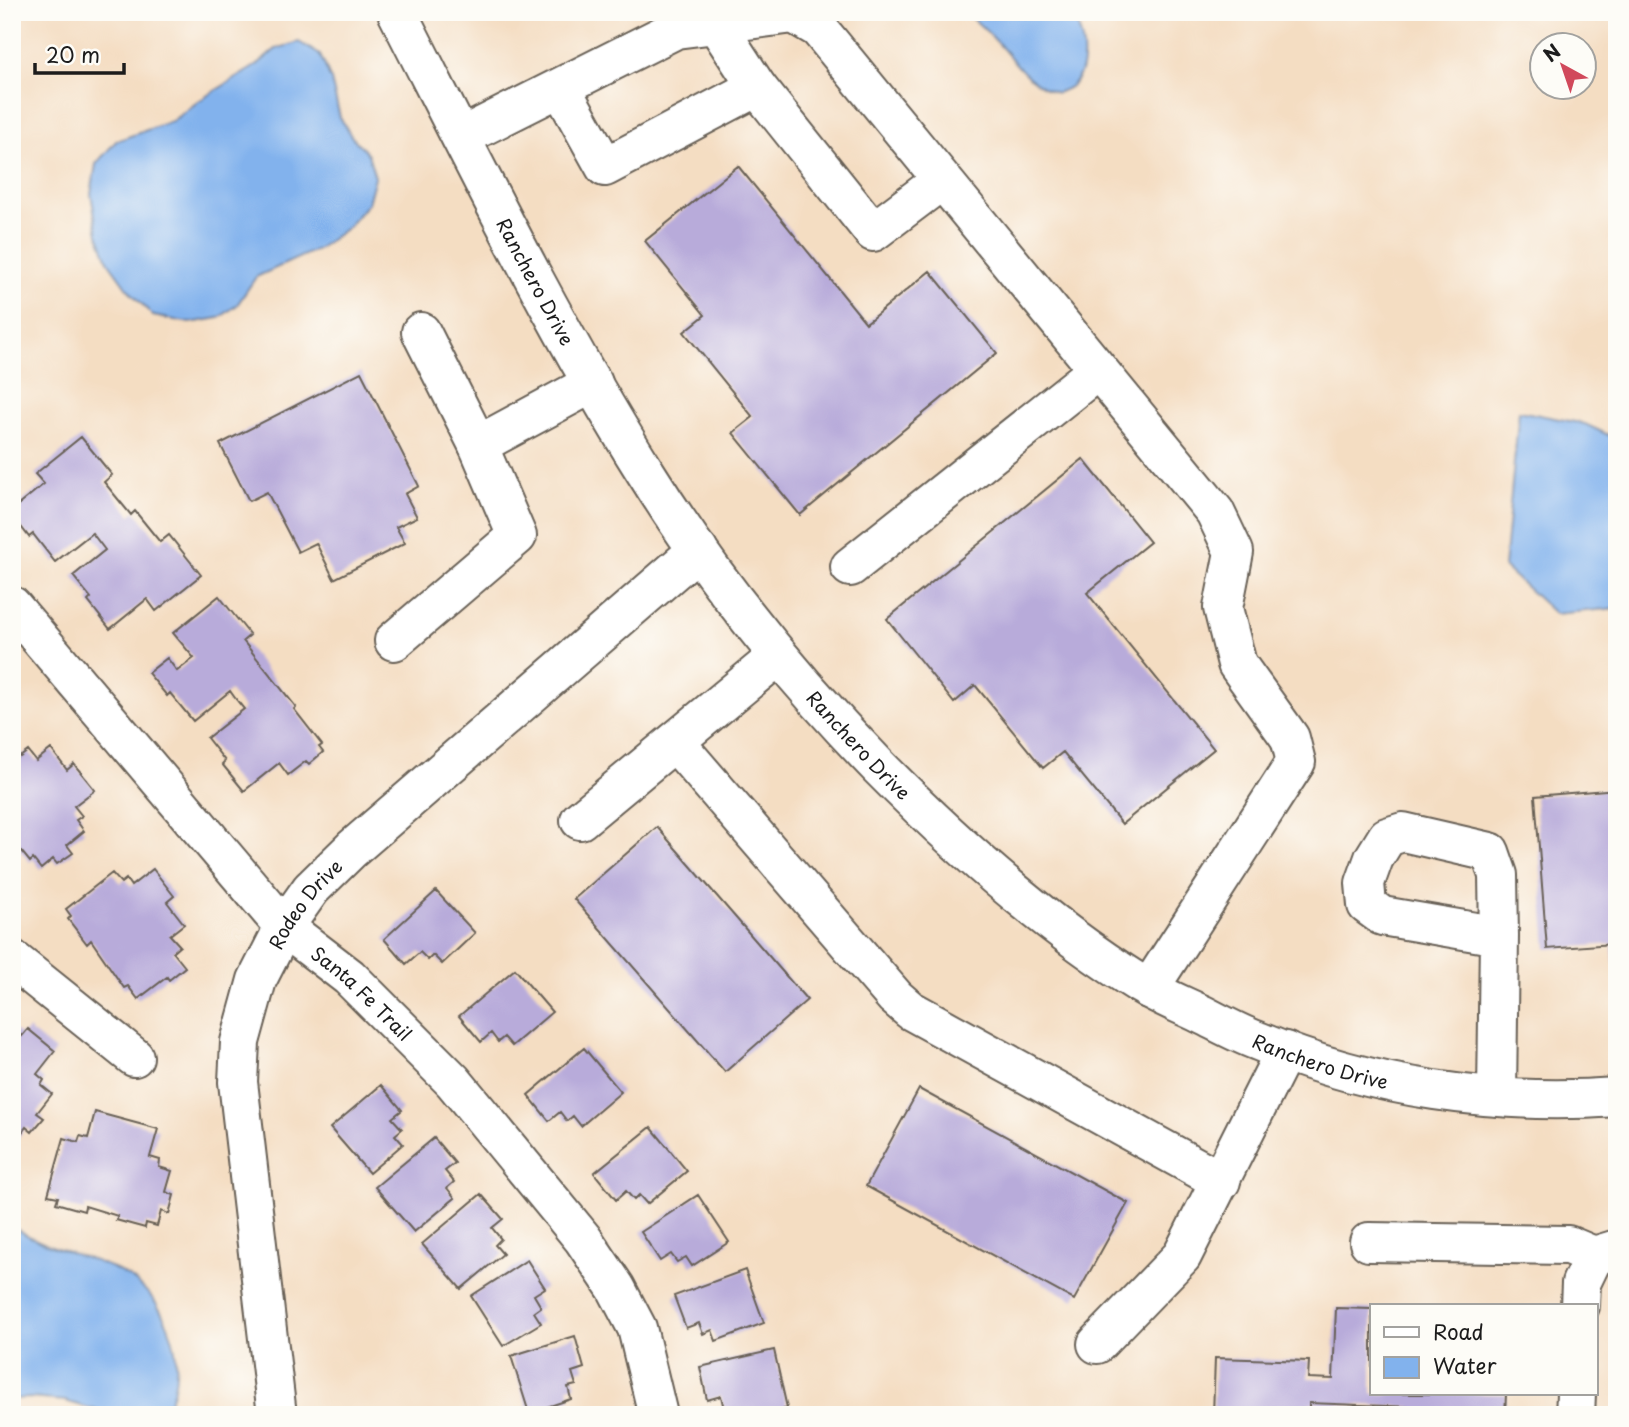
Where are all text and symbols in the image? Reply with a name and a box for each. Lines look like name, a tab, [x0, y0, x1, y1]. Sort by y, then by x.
scale bar	[35, 32, 124, 76]
north arrow	[1528, 32, 1598, 102]
text: N	[1537, 37, 1566, 68]
text: 20 m	[46, 38, 100, 70]
street label: Ranchero Drive	[490, 213, 582, 350]
street label: Ranchero Drive	[800, 684, 917, 806]
street label: Rodeo Drive	[261, 852, 348, 954]
street label: Santa Fe Trail	[306, 939, 419, 1047]
street label: Ranchero Drive	[1248, 1026, 1391, 1095]
legend	[1370, 1304, 1598, 1396]
text: Road	[1433, 1315, 1484, 1347]
text: Water	[1433, 1349, 1497, 1381]

